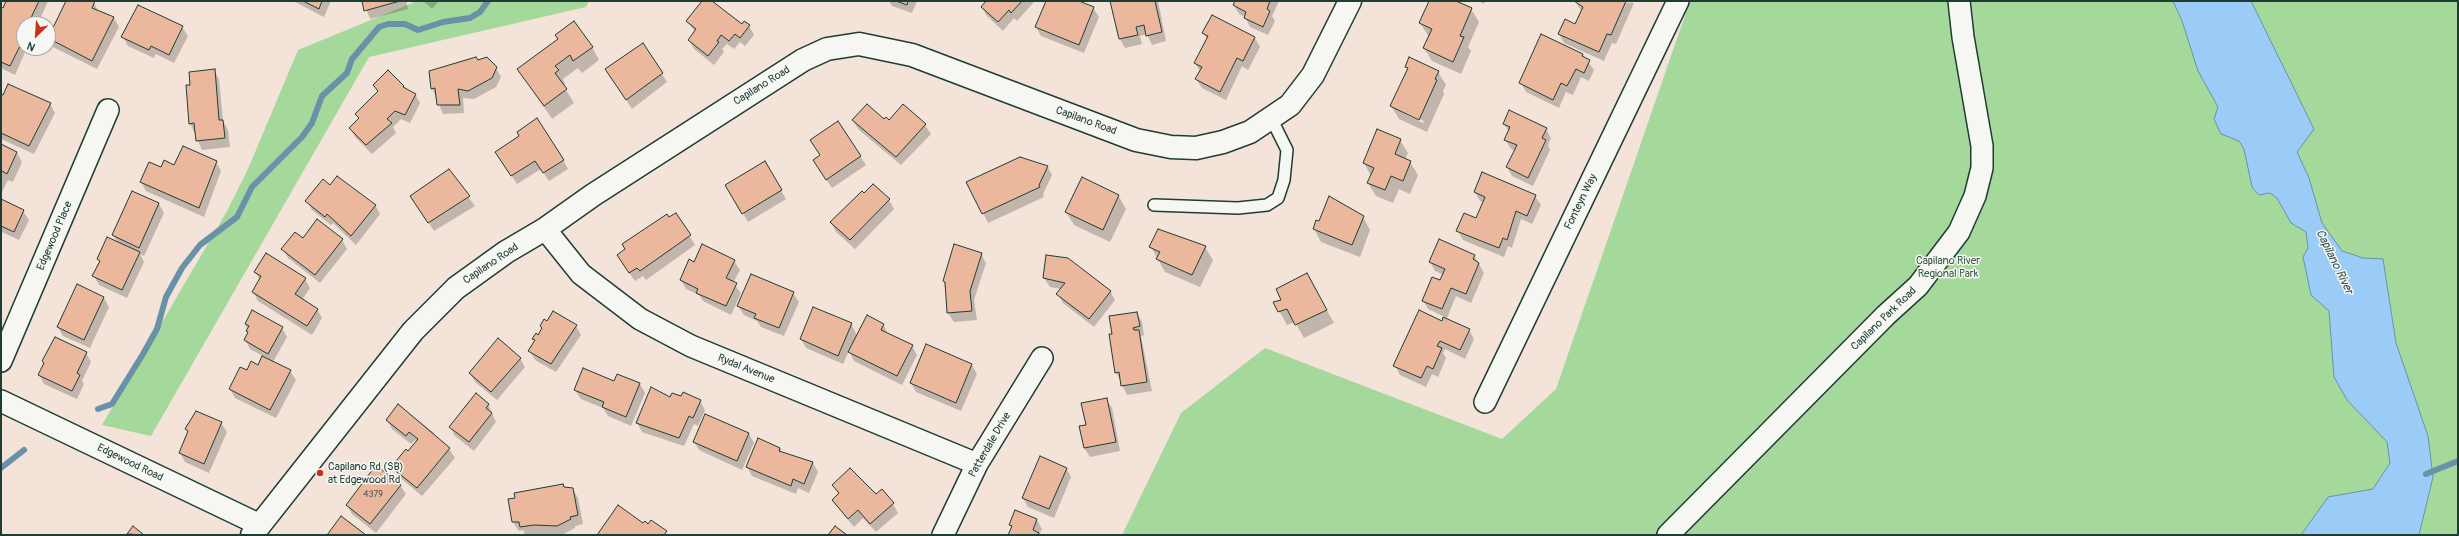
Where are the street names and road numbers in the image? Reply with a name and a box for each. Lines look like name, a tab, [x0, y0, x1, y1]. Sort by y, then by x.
street label: Capilano Road	[731, 63, 793, 109]
street label: Capilano Road	[1054, 104, 1118, 138]
street label: Fonteyn Way	[1562, 172, 1600, 232]
street label: Edgewood Place	[35, 199, 75, 273]
street label: Capilano Road	[461, 241, 521, 287]
street label: Capilano Park Road	[1849, 285, 1919, 353]
street label: Rydal Avenue	[716, 352, 776, 386]
street label: Patterdale Drive	[966, 410, 1014, 480]
street label: Edgewood Road	[95, 441, 165, 485]

